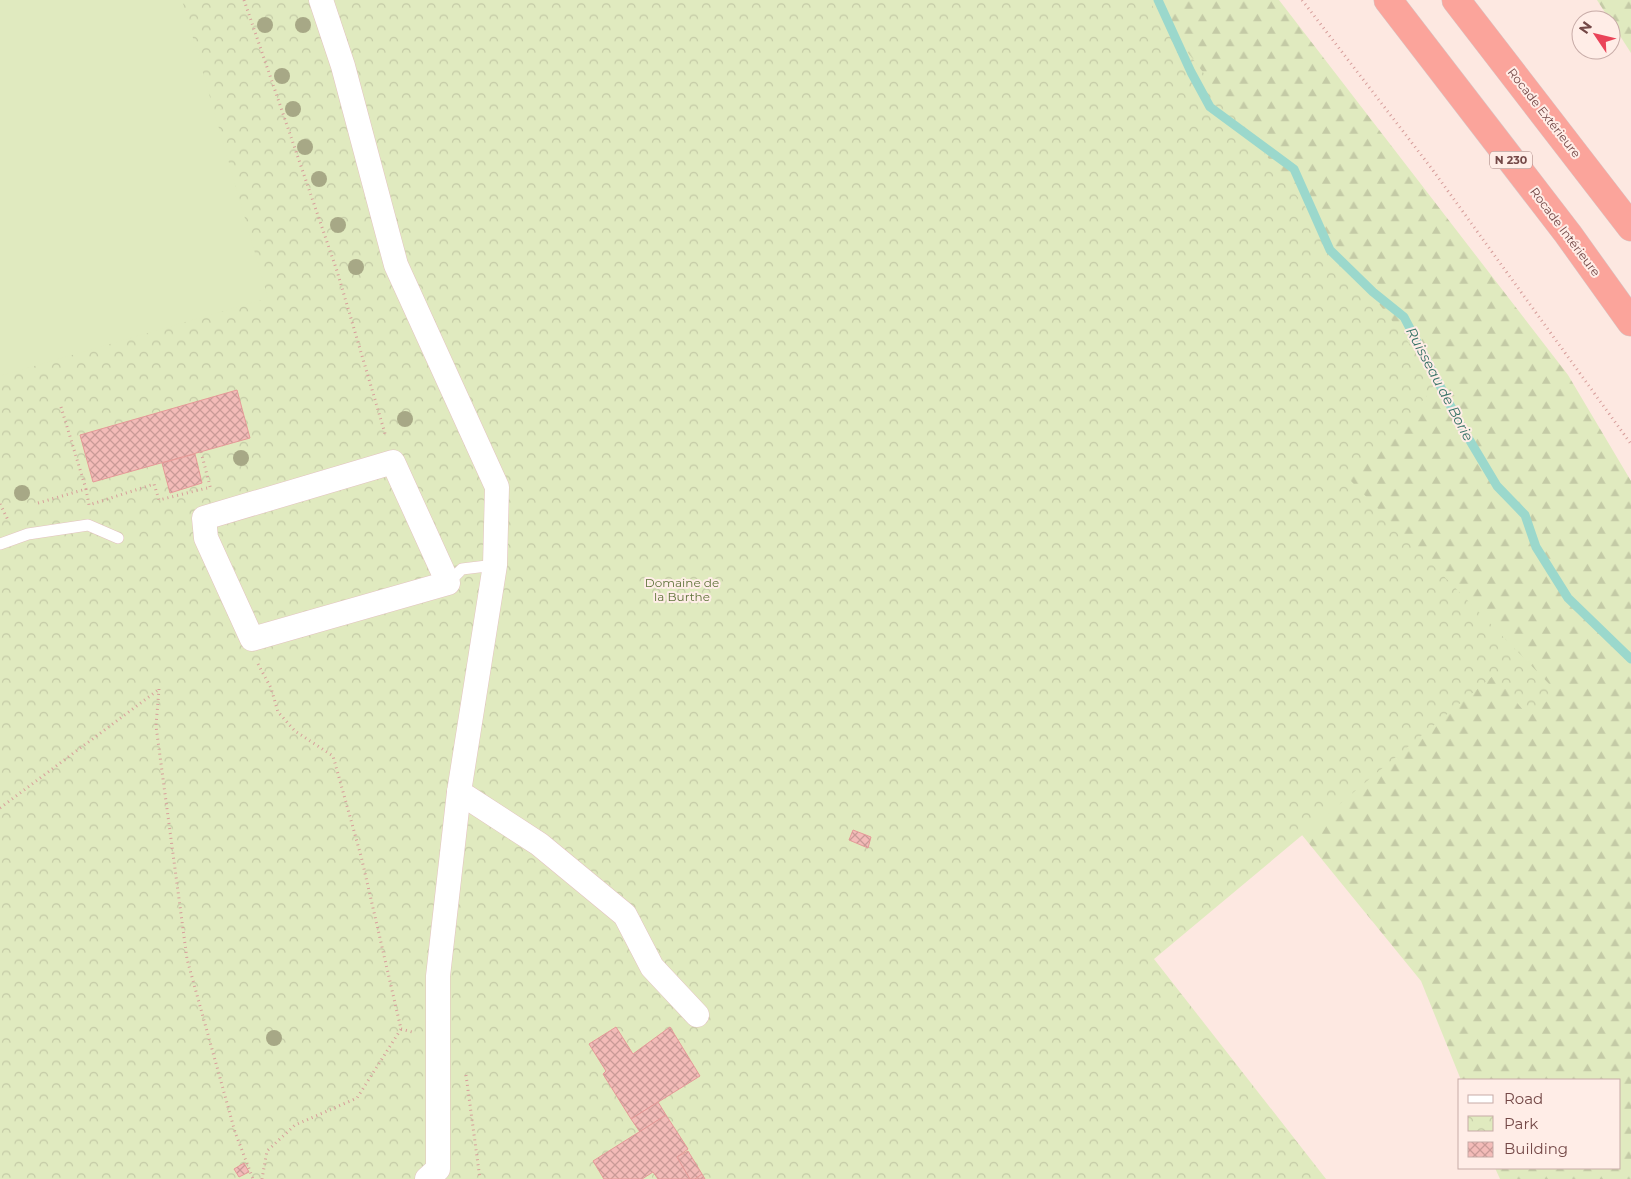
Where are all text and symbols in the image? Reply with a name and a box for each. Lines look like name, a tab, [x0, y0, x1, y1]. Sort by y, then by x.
north arrow	[1571, 10, 1621, 60]
text: N	[1575, 18, 1596, 37]
street label: Rocade Extérieure	[1505, 65, 1584, 161]
road number: N 230	[1490, 152, 1532, 168]
street label: Rocade Intérieure	[1527, 184, 1604, 279]
water label: Ruisseau de Borie	[1402, 324, 1478, 444]
park label: Domaine de la Burthe	[645, 575, 719, 604]
legend	[1458, 1079, 1621, 1169]
text: Road	[1504, 1089, 1543, 1108]
text: Park	[1504, 1114, 1538, 1133]
text: Building	[1504, 1139, 1568, 1158]

